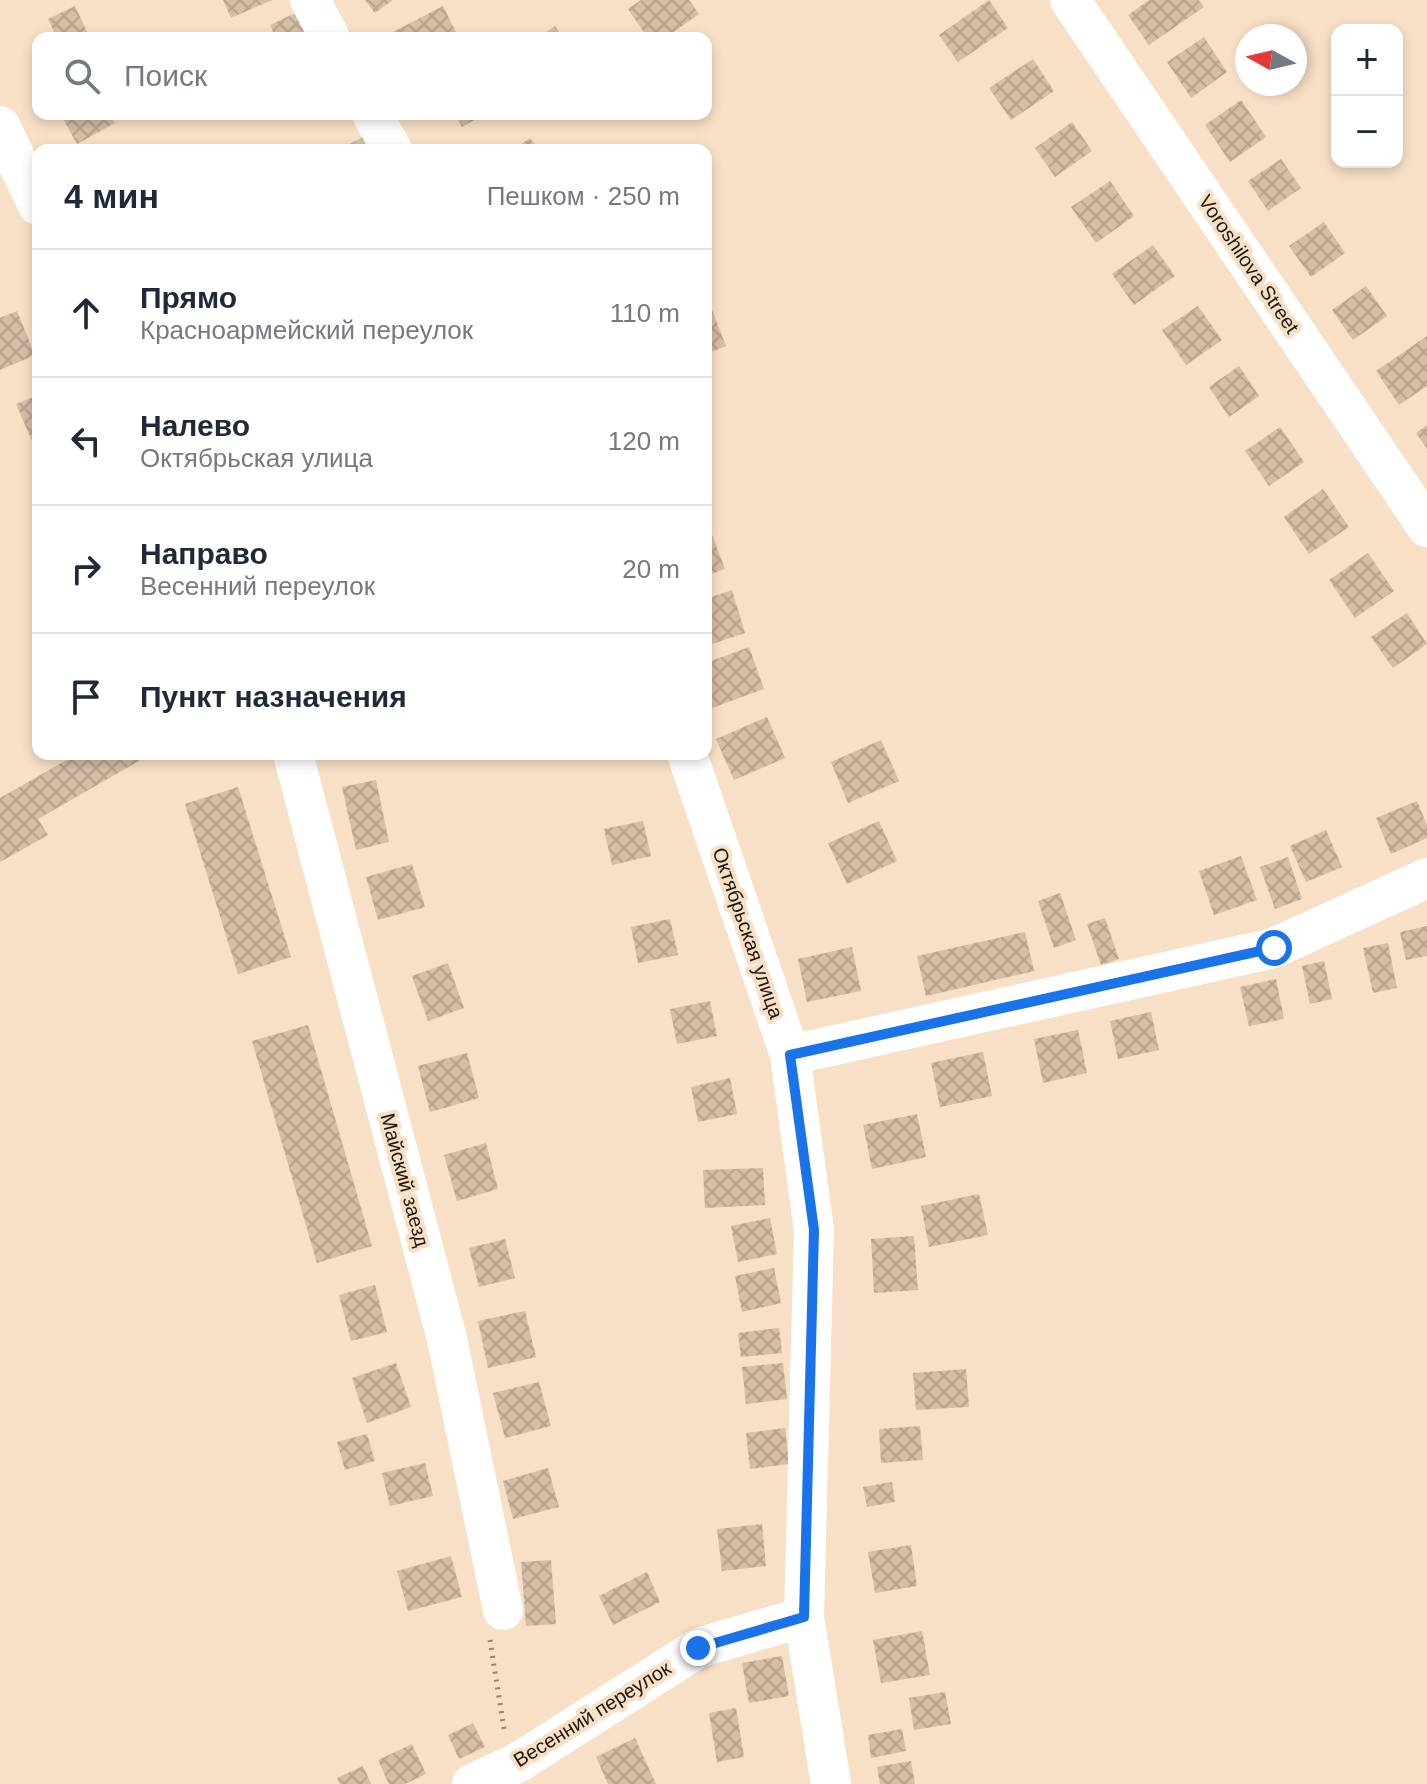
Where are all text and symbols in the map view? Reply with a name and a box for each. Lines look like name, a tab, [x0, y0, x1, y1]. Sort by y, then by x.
north arrow	[1235, 24, 1307, 96]
map controls	[1331, 24, 1403, 168]
button: +	[1331, 24, 1403, 96]
search box	[32, 32, 712, 120]
icon: search	[60, 54, 104, 98]
text: Поиск	[124, 59, 207, 92]
button: −	[1331, 96, 1403, 168]
text: 4 мин	[64, 177, 159, 215]
text: Пешком · 250 m	[487, 181, 680, 211]
street label: Voroshilova Street	[1194, 191, 1304, 338]
text: Прямо	[140, 281, 237, 314]
icon: ahead	[64, 291, 108, 335]
text: 110 m	[610, 298, 680, 328]
text: Красноармейский переулок	[140, 315, 473, 345]
text: Налево	[140, 409, 250, 442]
icon: left	[64, 419, 108, 463]
text: 120 m	[608, 426, 680, 456]
text: Октябрьская улица	[140, 443, 373, 473]
text: Направо	[140, 537, 268, 570]
icon: right	[64, 547, 108, 591]
text: 20 m	[622, 554, 680, 584]
text: Весенний переулок	[140, 571, 375, 601]
icon: arrive	[64, 675, 108, 719]
text: Пункт назначения	[140, 680, 407, 713]
street label: Октябрьская улица	[708, 845, 788, 1022]
route start	[1256, 930, 1292, 966]
street label: Майский заезд	[377, 1111, 433, 1249]
route end	[680, 1630, 716, 1666]
street label: Весенний переулок	[509, 1657, 675, 1771]

